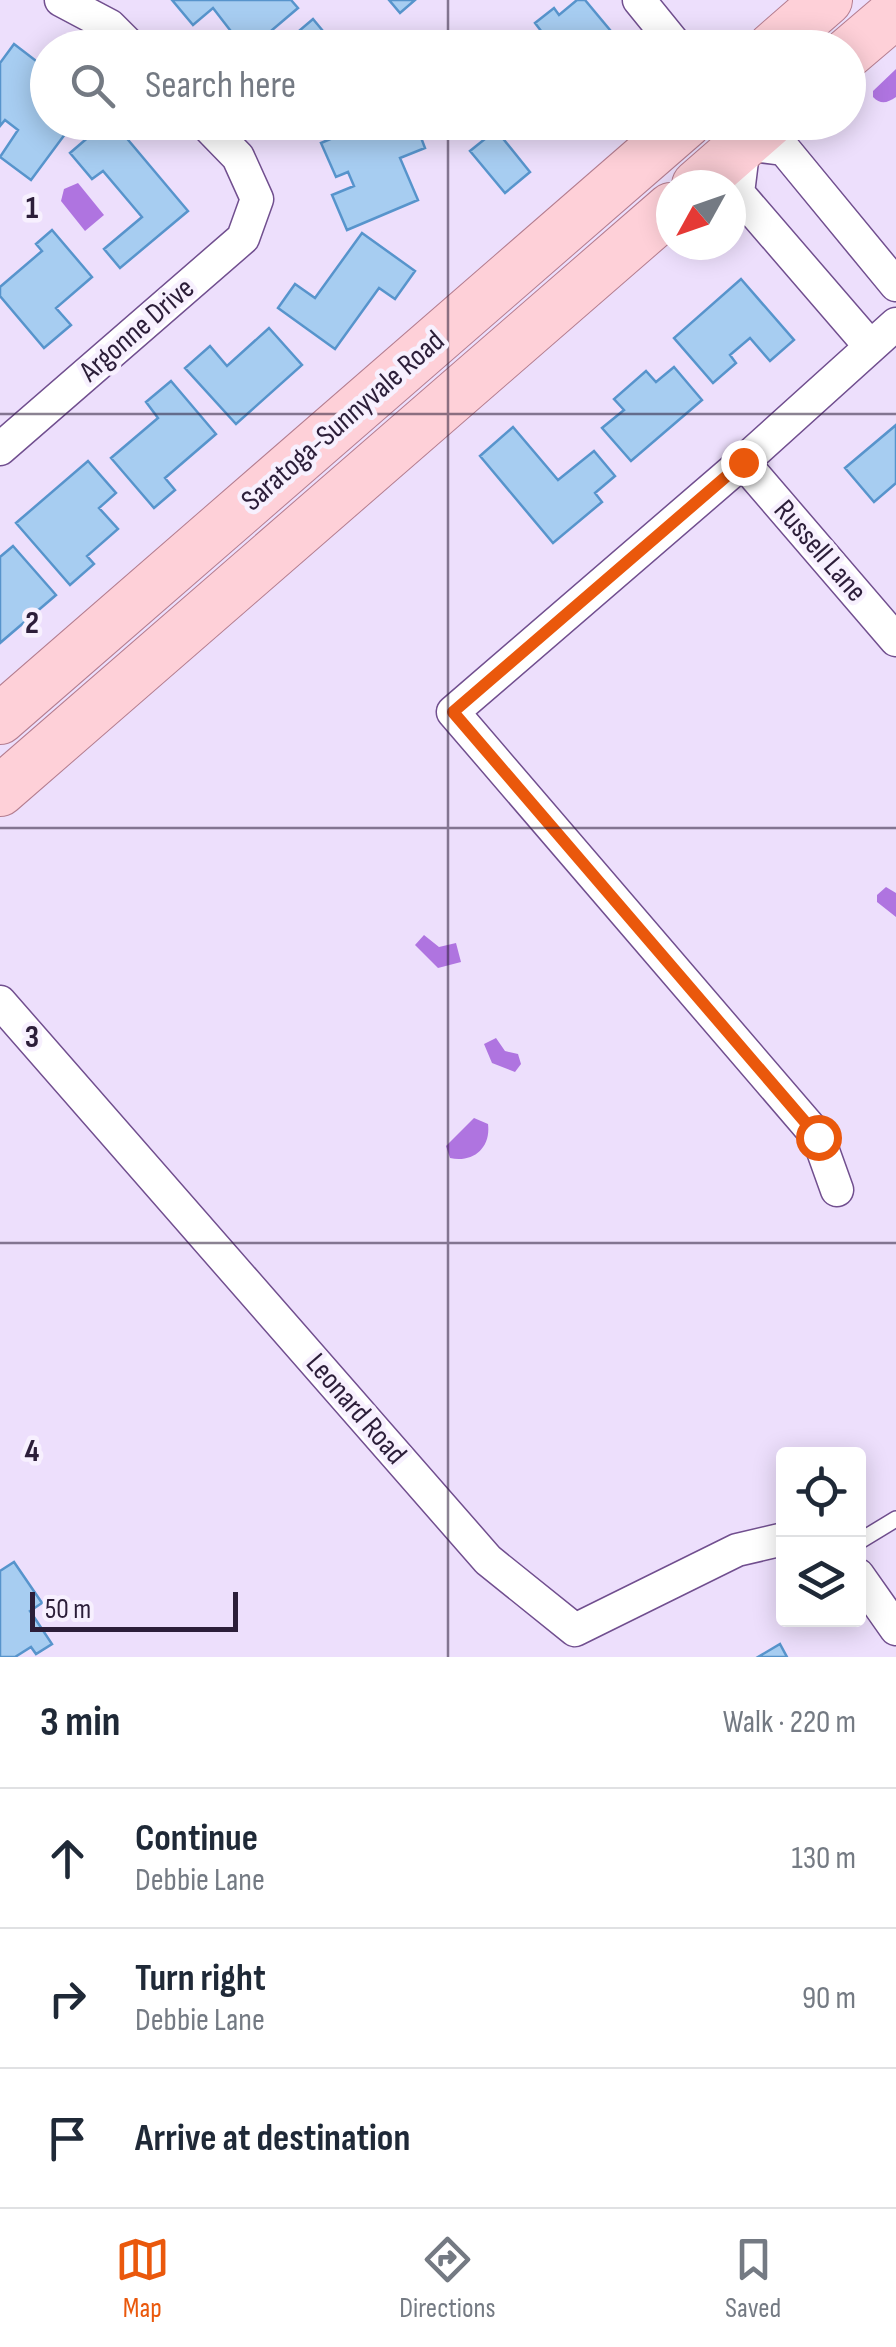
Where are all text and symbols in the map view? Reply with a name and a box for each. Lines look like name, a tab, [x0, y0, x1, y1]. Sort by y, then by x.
search box	[30, 30, 866, 140]
icon: search	[65, 58, 120, 113]
text: Search here	[145, 63, 296, 108]
north arrow	[656, 170, 746, 260]
text: 1	[26, 189, 39, 228]
street label: Argonne Drive	[71, 270, 202, 390]
street label: Saratoga-Sunnyvale Road	[234, 323, 452, 519]
route end	[721, 440, 767, 486]
street label: Russell Lane	[766, 493, 874, 609]
text: 2	[25, 604, 39, 643]
text: 3	[25, 1018, 39, 1057]
route start	[796, 1115, 842, 1161]
street label: Leonard Road	[298, 1346, 414, 1472]
text: 4	[25, 1432, 40, 1471]
map controls	[776, 1447, 866, 1627]
button: locate	[776, 1447, 866, 1537]
button: layers	[776, 1537, 866, 1627]
scale bar	[30, 1587, 238, 1632]
text: 50 m	[45, 1593, 91, 1626]
text: 3 min	[40, 1697, 120, 1748]
text: Walk · 220 m	[723, 1703, 856, 1742]
text: Continue	[135, 1816, 258, 1861]
icon: ahead	[40, 1831, 95, 1886]
text: 130 m	[791, 1839, 856, 1878]
text: Debbie Lane	[135, 1861, 265, 1900]
text: Turn right	[135, 1956, 266, 2001]
icon: right	[40, 1971, 95, 2026]
text: 90 m	[802, 1979, 856, 2018]
text: Debbie Lane	[135, 2001, 265, 2040]
icon: arrive	[40, 2111, 95, 2166]
text: Arrive at destination	[135, 2116, 410, 2161]
tab: Map	[115, 2232, 170, 2325]
tab: Directions	[399, 2232, 496, 2325]
tab: Saved	[725, 2232, 781, 2325]

